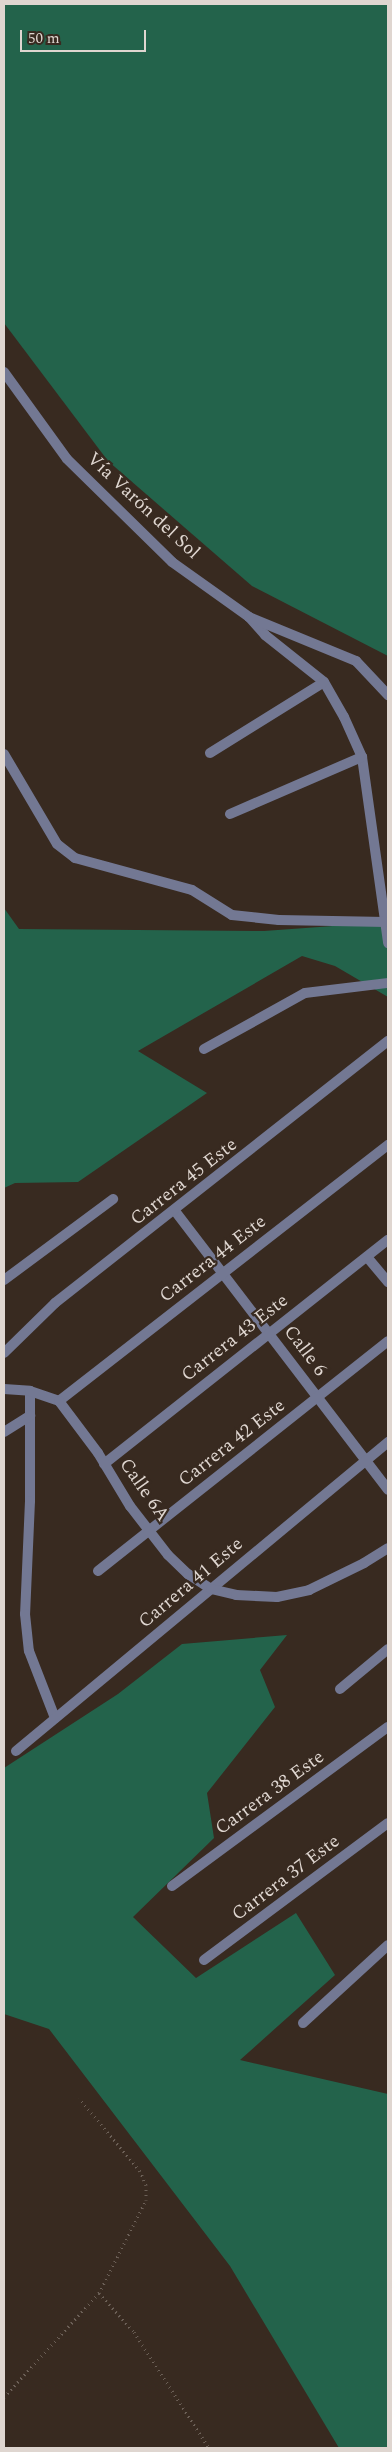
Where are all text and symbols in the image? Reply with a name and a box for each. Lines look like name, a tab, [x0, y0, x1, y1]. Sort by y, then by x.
scale bar	[22, 20, 149, 52]
text: 50 m	[28, 27, 60, 50]
street label: Vía Varón del Sol	[82, 448, 204, 564]
street label: Carrera 45 Este	[126, 1133, 242, 1231]
street label: Carrera 44 Este	[155, 1210, 271, 1308]
street label: Carrera 43 Este	[177, 1289, 293, 1387]
street label: Calle 6	[279, 1321, 331, 1381]
street label: Carrera 42 Este	[174, 1394, 290, 1492]
street label: Calle 6A	[114, 1454, 174, 1526]
street label: Carrera 41 Este	[134, 1533, 248, 1633]
street label: Carrera 38 Este	[211, 1746, 329, 1840]
street label: Carrera 37 Este	[228, 1830, 344, 1926]

